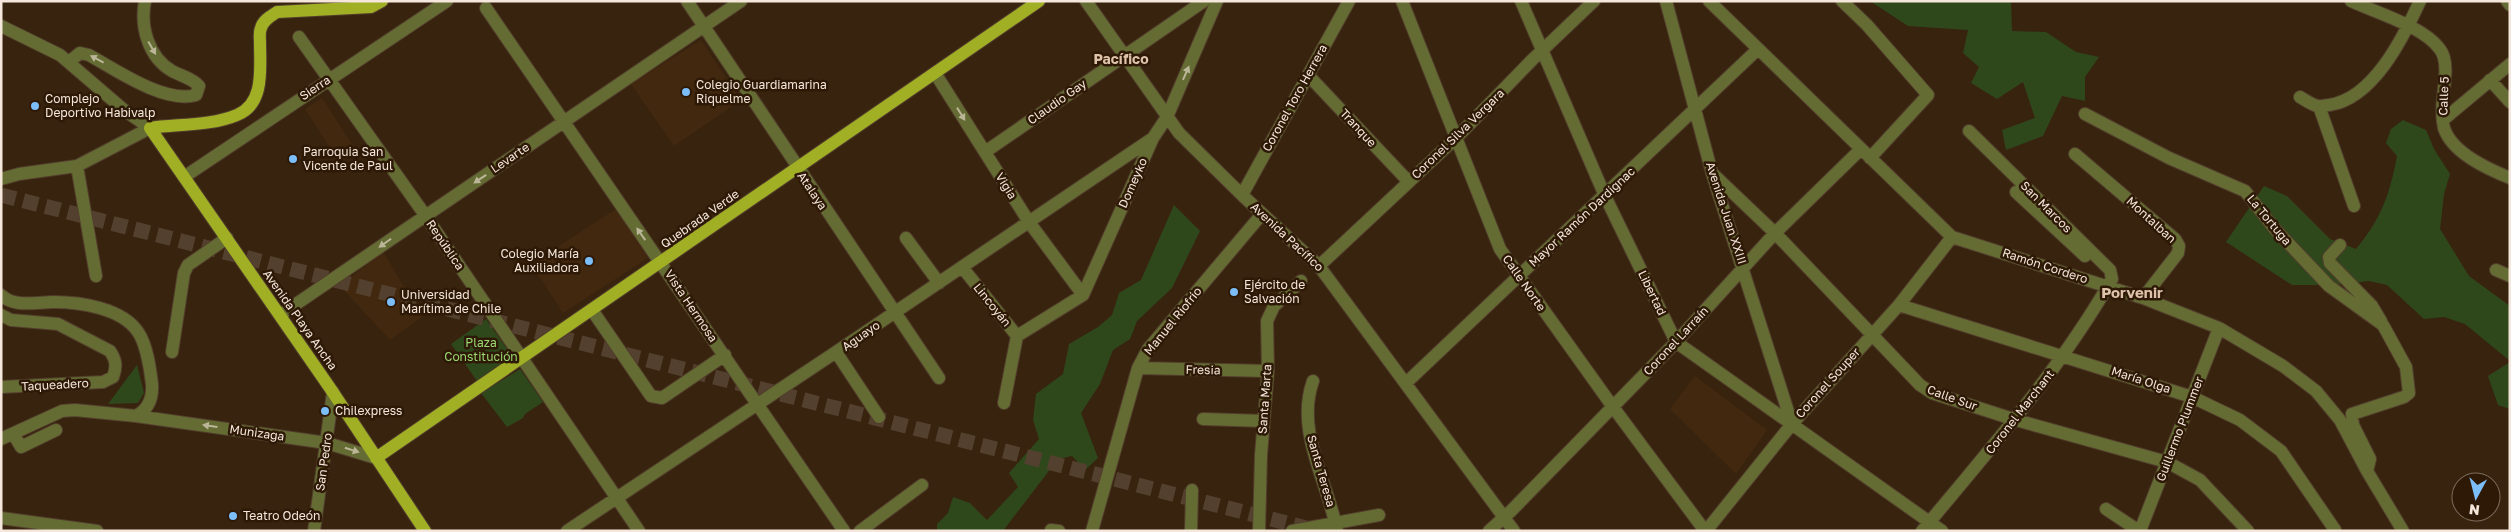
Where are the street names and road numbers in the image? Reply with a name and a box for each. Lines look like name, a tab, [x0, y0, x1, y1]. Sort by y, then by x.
street label: Coronel Toro Herrera	[1259, 42, 1330, 154]
street label: Sierra	[296, 72, 333, 103]
street label: Claudio Gay	[1024, 76, 1089, 127]
street label: Calle 5	[2435, 76, 2452, 116]
street label: Coronel Silva Vergara	[1408, 85, 1507, 182]
street label: Tranque	[1337, 105, 1380, 150]
street label: Levarte	[488, 139, 532, 176]
street label: Domeyko	[1115, 155, 1150, 210]
street label: Avenida Juan XXIII	[1703, 160, 1750, 266]
street label: Mayor Ramón Dardignac	[1525, 163, 1638, 270]
street label: Atalaya	[794, 169, 831, 213]
street label: Vigia	[992, 170, 1020, 202]
street label: San Marcos	[2018, 178, 2075, 235]
street label: Quebrada Verde	[658, 186, 742, 251]
street label: La Tortuga	[2244, 191, 2295, 248]
street label: Montalban	[2123, 193, 2179, 246]
street label: Avenida Pacífico	[1248, 199, 1327, 274]
street label: República	[423, 217, 468, 273]
street label: Ramón Cordero	[2000, 245, 2090, 286]
street label: Calle Norte	[1499, 252, 1549, 314]
street label: Avenida Playa Ancha	[260, 267, 341, 373]
street label: Vista Hermosa	[662, 267, 721, 345]
street label: Libertad	[1635, 268, 1670, 318]
street label: Lincoyán	[970, 280, 1014, 329]
street label: Manuel Riofrio	[1141, 284, 1205, 358]
street label: Coronel Larraín	[1640, 303, 1711, 378]
street label: Aguayo	[839, 317, 883, 354]
street label: Coronel Souper	[1792, 344, 1863, 421]
street label: Fresia	[1185, 362, 1221, 377]
street label: María Olga	[2110, 363, 2173, 396]
street label: Santa Marta	[1255, 364, 1274, 434]
street label: Coronel Marchant	[1982, 366, 2057, 457]
street label: Guillermo Plummer	[2153, 374, 2207, 483]
street label: Taqueadero	[21, 375, 89, 394]
street label: Calle Sur	[1925, 382, 1980, 414]
street label: Munizaga	[229, 421, 285, 444]
street label: San Pedro	[312, 432, 335, 492]
street label: Santa Teresa	[1304, 433, 1339, 509]

